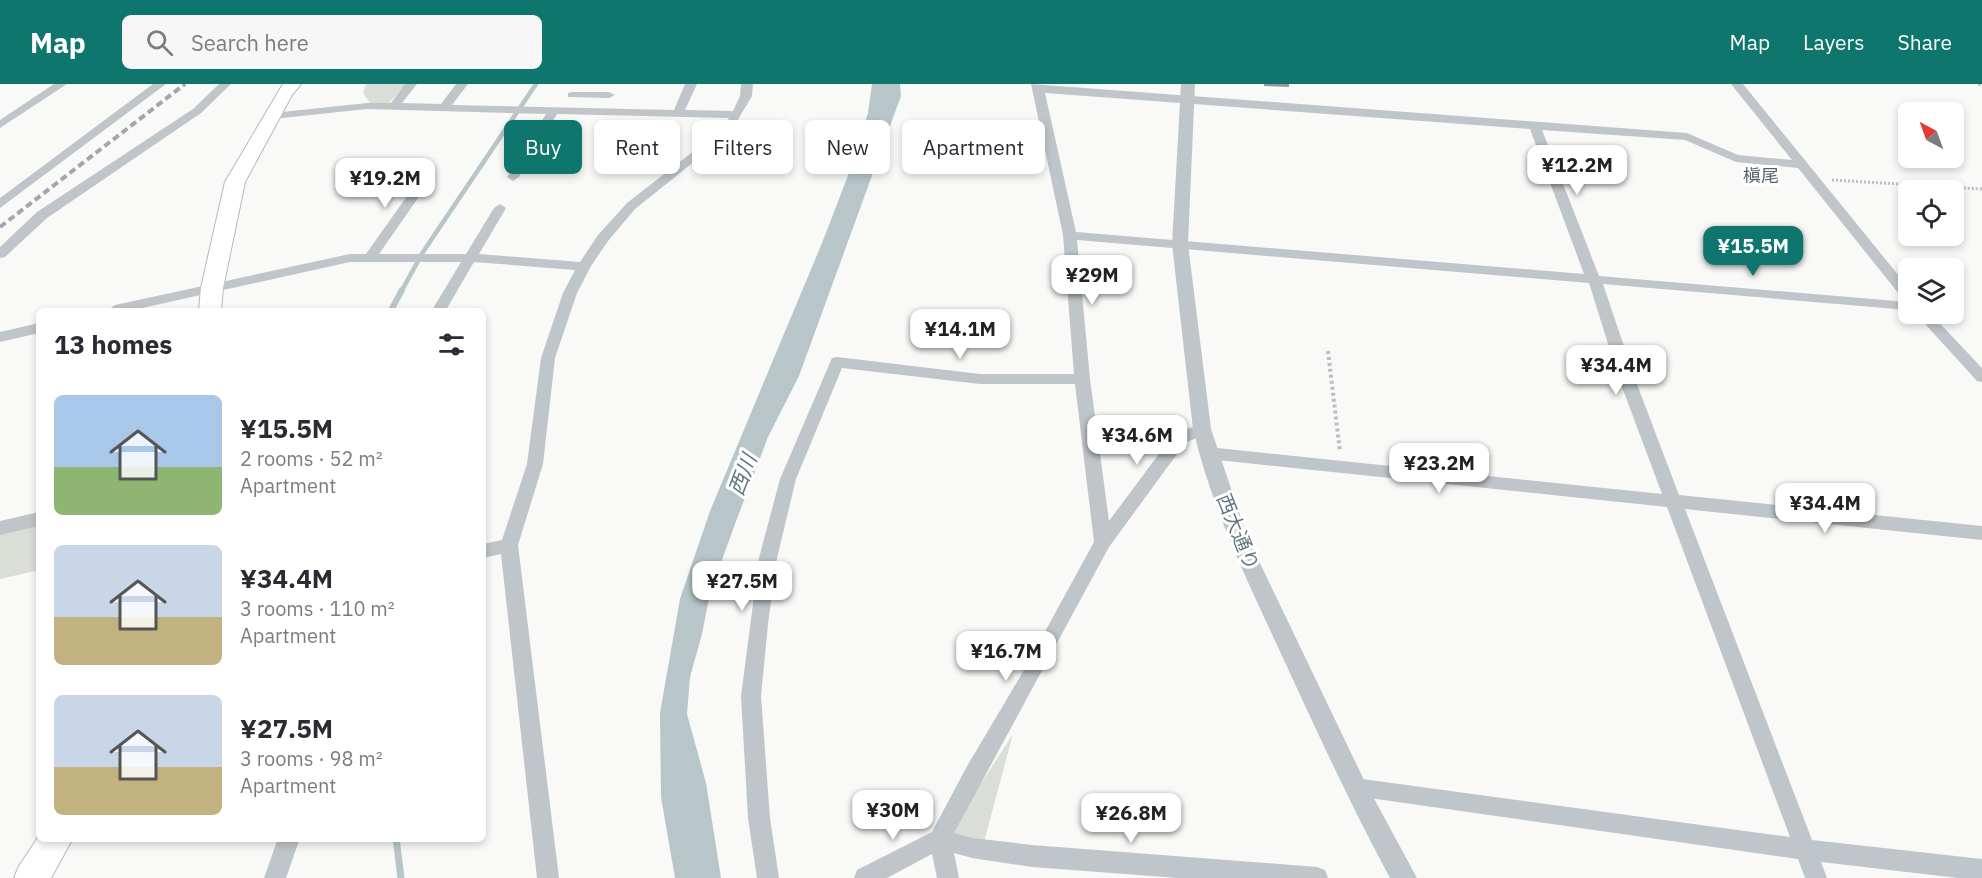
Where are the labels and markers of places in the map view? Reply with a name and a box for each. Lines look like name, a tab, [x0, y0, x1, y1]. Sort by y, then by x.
pin: ¥12.2M	[1528, 145, 1626, 196]
pin: ¥19.2M	[336, 158, 434, 209]
pin: ¥15.5M	[1704, 226, 1802, 277]
pin: ¥29M	[1056, 255, 1128, 306]
pin: ¥14.1M	[911, 309, 1009, 360]
pin: ¥34.4M	[1567, 345, 1665, 396]
pin: ¥34.6M	[1088, 415, 1186, 466]
pin: ¥23.2M	[1390, 443, 1488, 494]
pin: ¥34.4M	[1776, 483, 1874, 534]
pin: ¥27.5M	[693, 561, 791, 612]
pin: ¥16.7M	[957, 631, 1055, 682]
pin: ¥30M	[857, 790, 929, 841]
pin: ¥26.8M	[1082, 793, 1180, 844]

